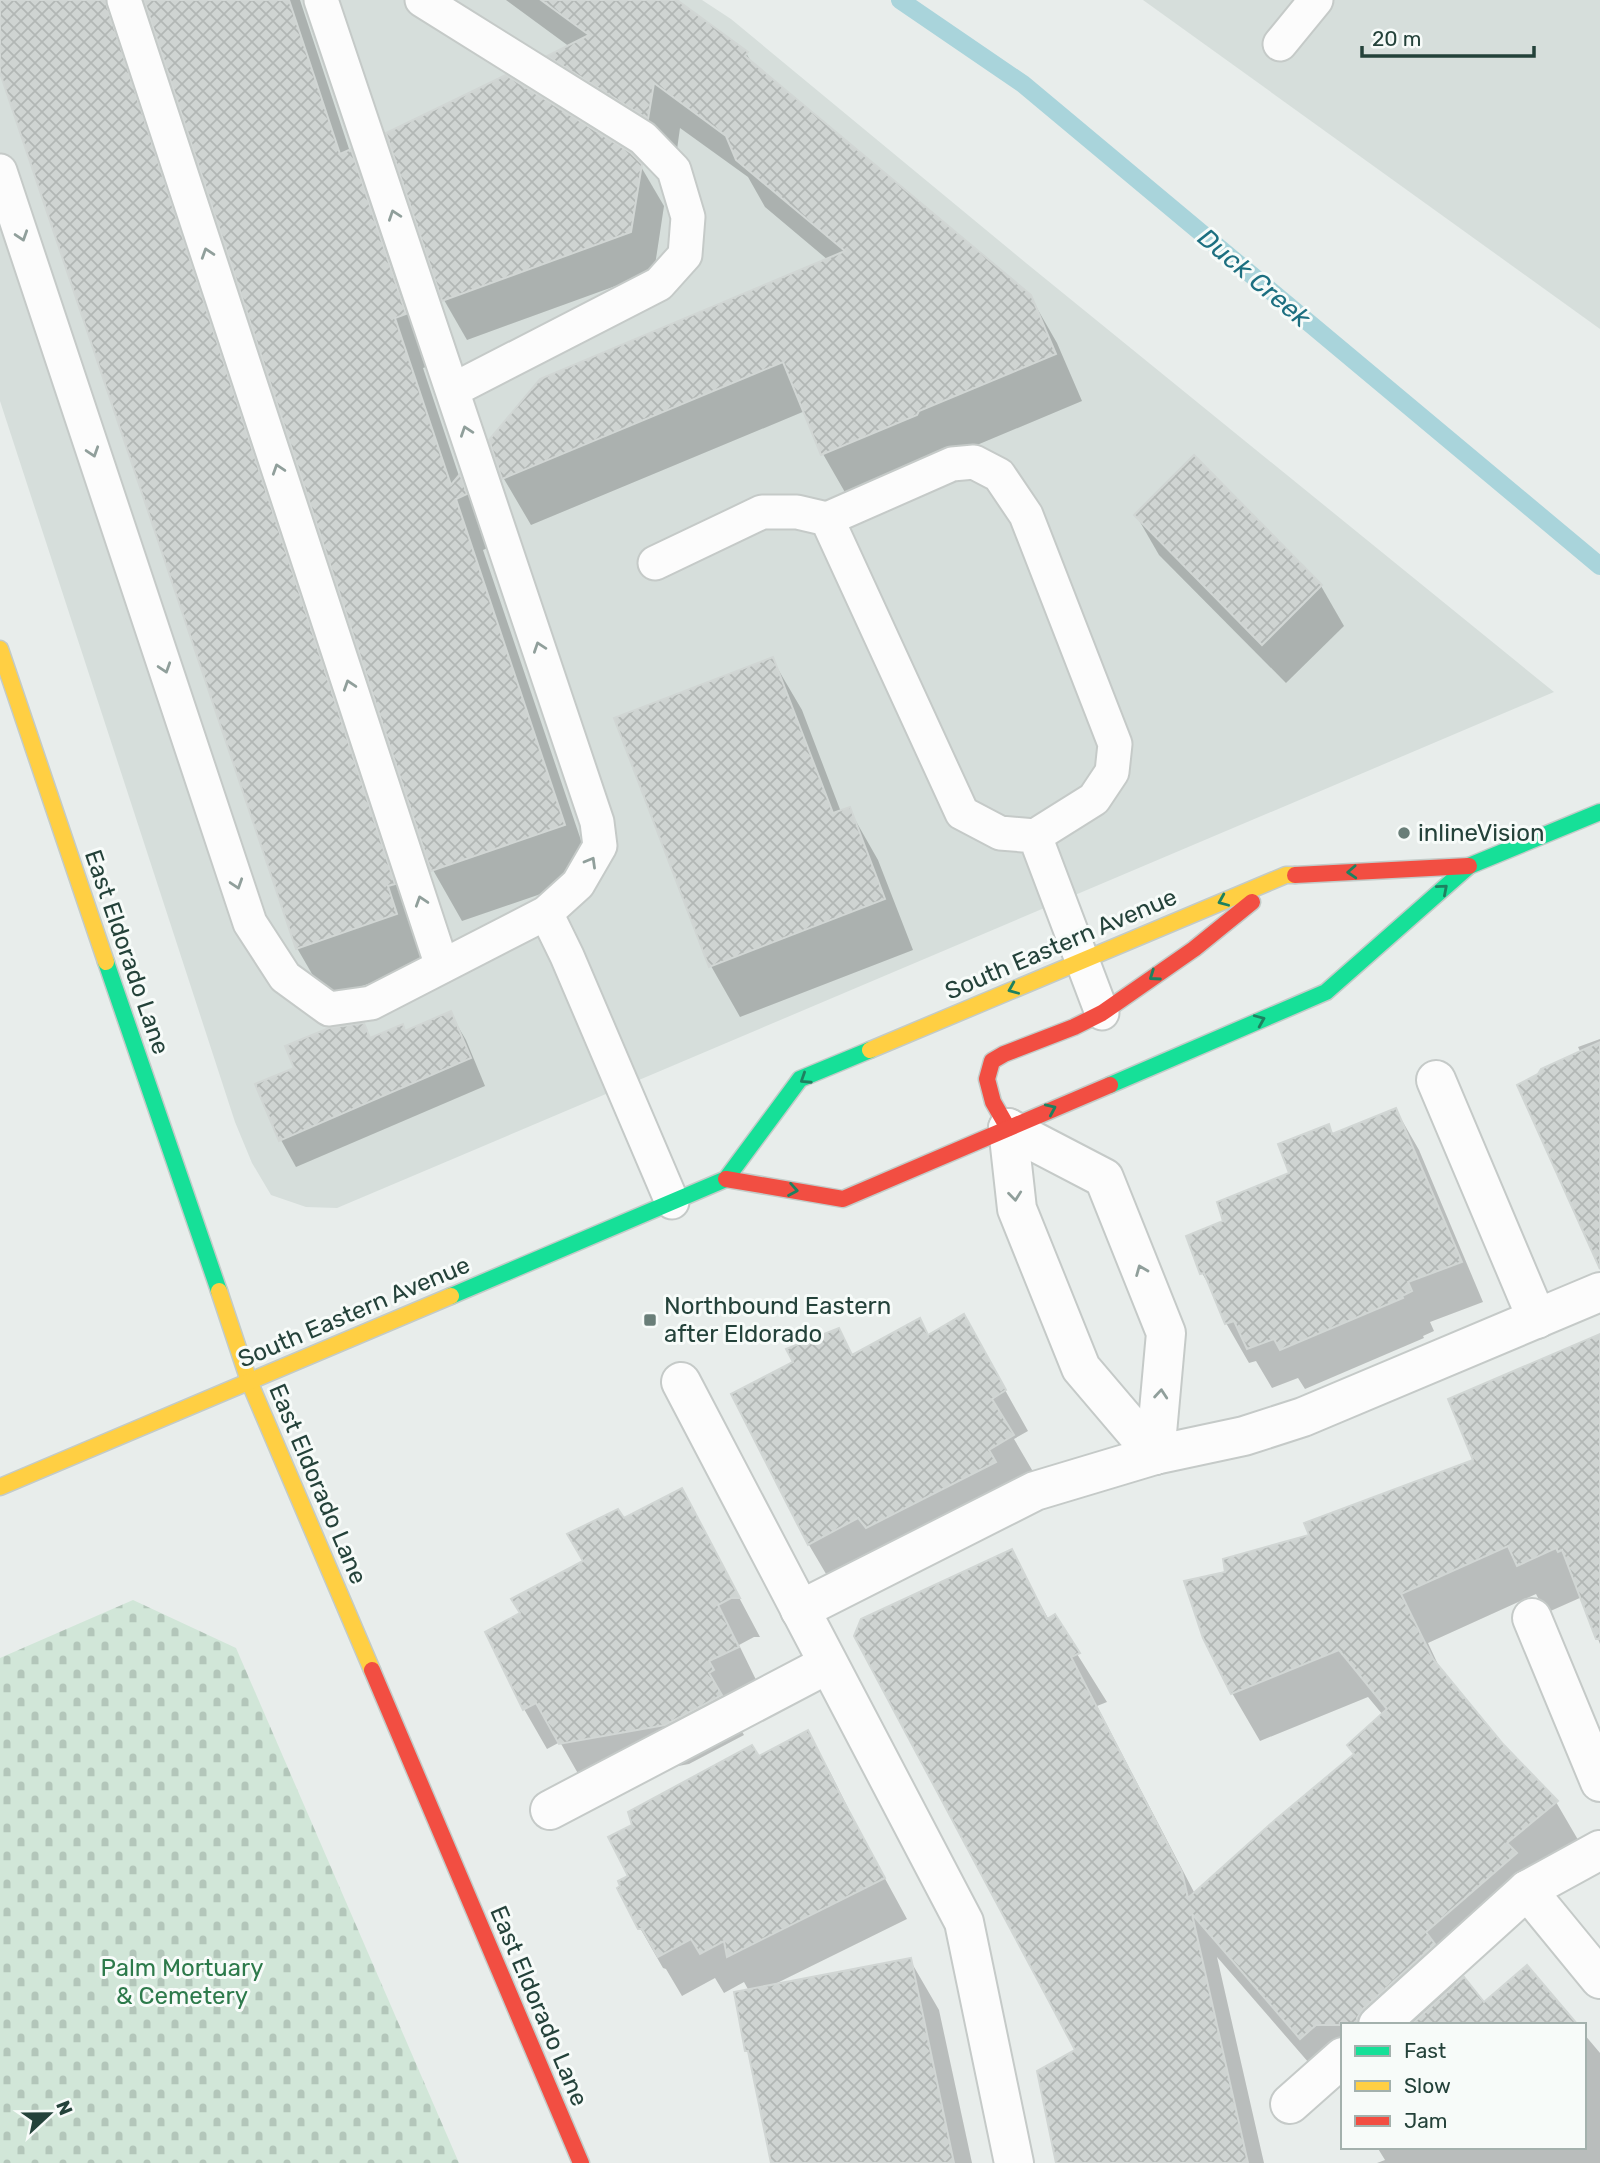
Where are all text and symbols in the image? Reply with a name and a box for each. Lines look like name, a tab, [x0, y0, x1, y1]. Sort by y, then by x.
scale bar	[1362, 14, 1534, 58]
text: 20 m	[1372, 26, 1421, 51]
one-way arrow	[388, 210, 402, 222]
water label: Duck Creek	[1192, 222, 1317, 334]
one-way arrow	[13, 230, 28, 242]
one-way arrow	[201, 247, 215, 260]
one-way arrow	[460, 425, 474, 438]
one-way arrow	[85, 445, 100, 457]
one-way arrow	[272, 464, 287, 476]
one-way arrow	[533, 641, 547, 653]
one-way arrow	[157, 661, 171, 673]
one-way arrow	[343, 680, 358, 692]
place label: inlineVision	[1418, 819, 1545, 847]
marker: inlineVision	[1396, 825, 1412, 841]
street label: East Eldorado Lane	[79, 846, 175, 1058]
one-way arrow	[583, 857, 596, 869]
one-way arrow	[1346, 864, 1357, 879]
one-way arrow	[229, 877, 243, 889]
street label: South Eastern Avenue	[941, 882, 1181, 1006]
one-way arrow	[1435, 885, 1448, 897]
one-way arrow	[1218, 893, 1230, 907]
one-way arrow	[414, 896, 429, 908]
one-way arrow	[1149, 968, 1162, 981]
one-way arrow	[1008, 981, 1020, 995]
one-way arrow	[1253, 1014, 1265, 1028]
one-way arrow	[800, 1071, 813, 1084]
one-way arrow	[1044, 1104, 1056, 1118]
one-way arrow	[788, 1182, 799, 1197]
one-way arrow	[1008, 1190, 1023, 1202]
street label: South Eastern Avenue	[234, 1250, 474, 1374]
one-way arrow	[1135, 1265, 1149, 1277]
place label: Northbound Eastern after Eldorado	[664, 1292, 891, 1348]
marker: Northbound Eastern after Eldorado	[642, 1312, 658, 1328]
street label: East Eldorado Lane	[263, 1380, 373, 1588]
one-way arrow	[1153, 1388, 1168, 1400]
street label: East Eldorado Lane	[484, 1902, 594, 2110]
park label: Palm Mortuary & Cemetery	[101, 1954, 263, 2010]
legend	[1341, 2023, 1586, 2149]
text: Fast	[1404, 2038, 1446, 2063]
text: Slow	[1404, 2073, 1451, 2098]
north arrow	[14, 2079, 84, 2149]
text: N	[51, 2097, 78, 2118]
text: Jam	[1404, 2108, 1448, 2133]

